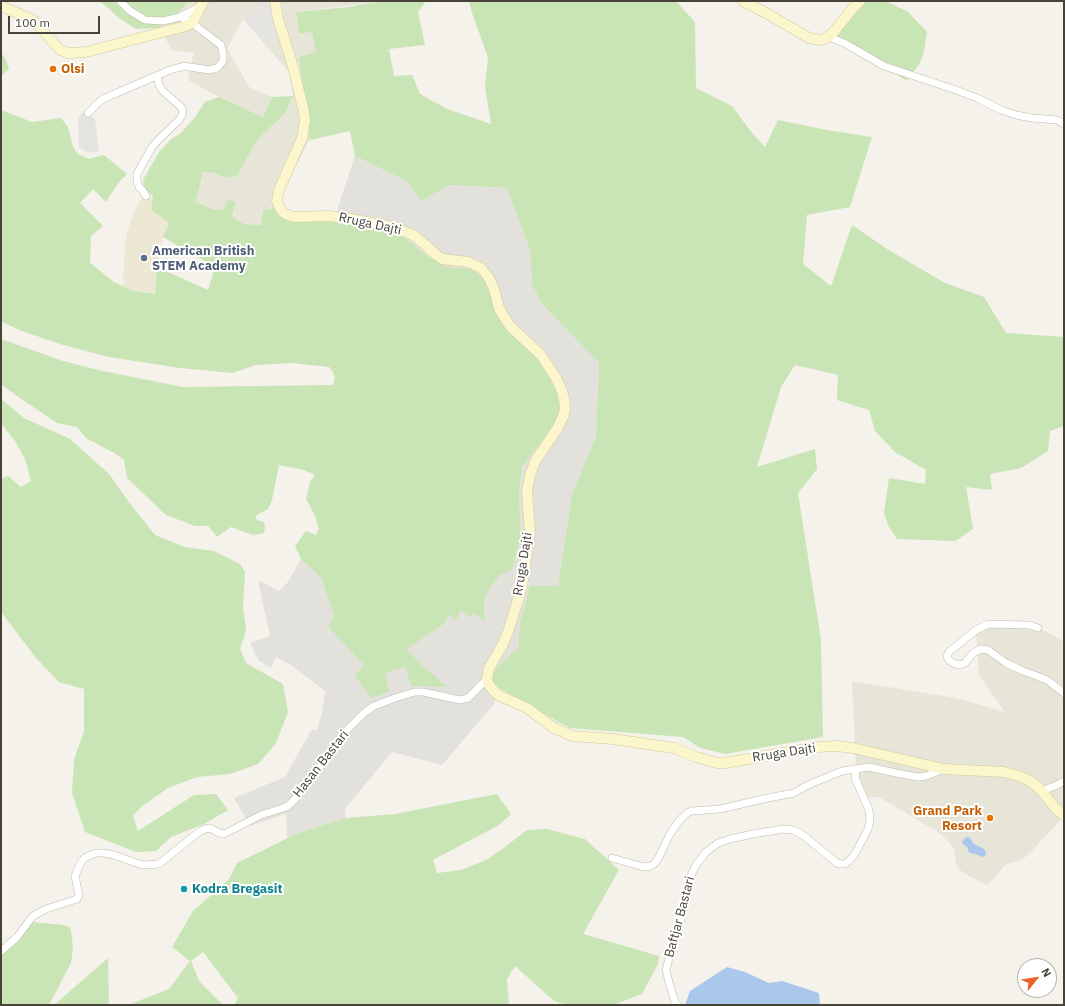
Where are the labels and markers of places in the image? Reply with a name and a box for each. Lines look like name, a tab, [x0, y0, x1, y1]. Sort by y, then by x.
place label: Olsi	[61, 61, 84, 77]
marker: Olsi	[48, 64, 58, 74]
place label: American British STEM Academy	[152, 243, 254, 274]
marker: American British STEM Academy	[139, 253, 149, 263]
place label: Grand Park Resort	[913, 803, 982, 834]
marker: Grand Park Resort	[985, 813, 995, 823]
place label: Kodra Bregasit	[192, 881, 282, 897]
marker: Kodra Bregasit	[179, 884, 189, 894]

